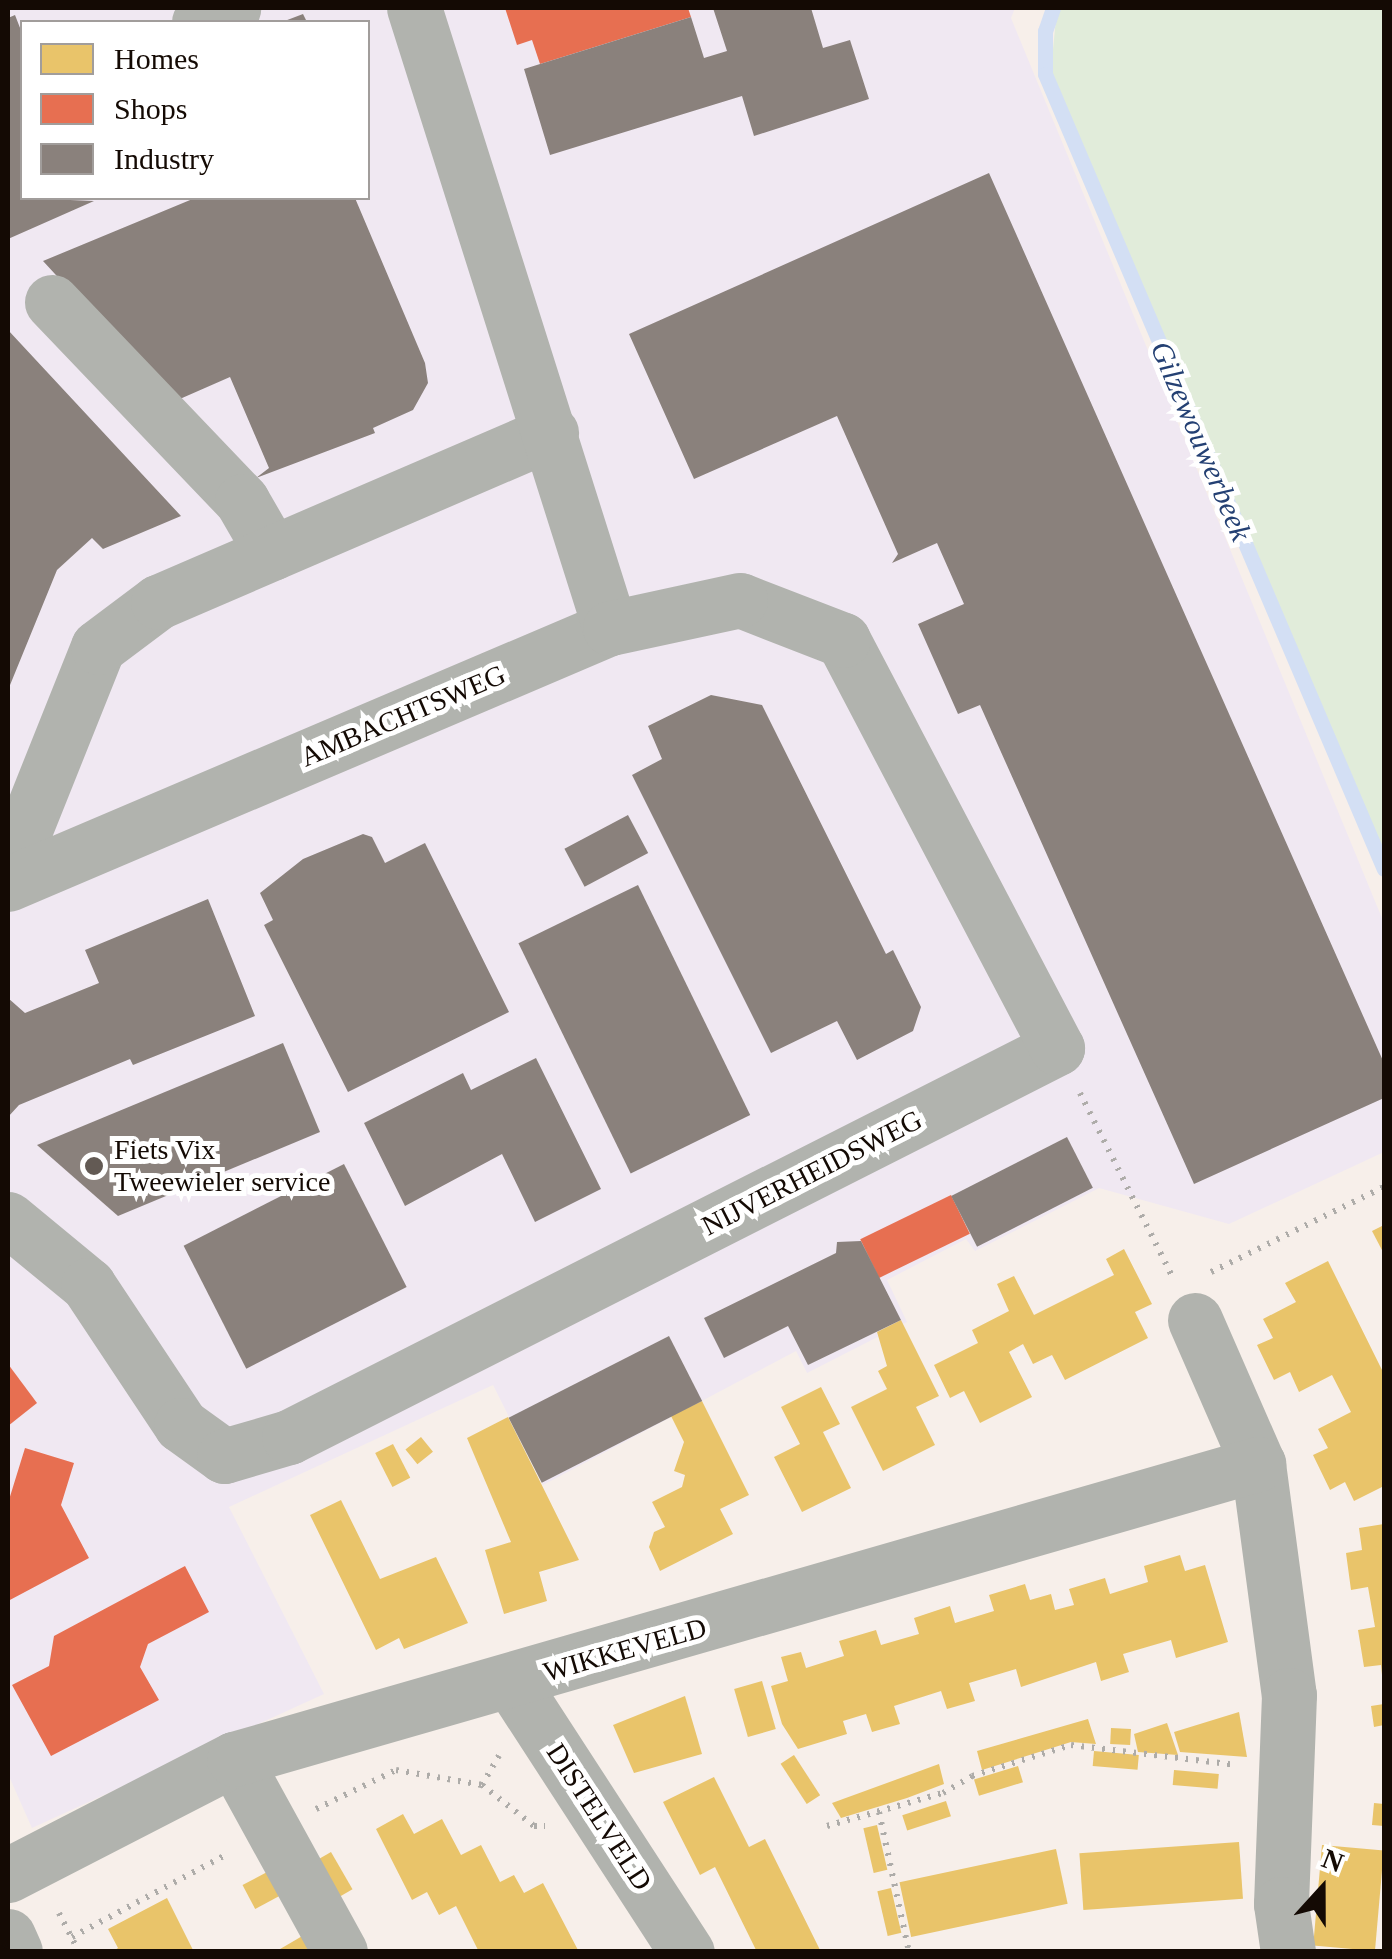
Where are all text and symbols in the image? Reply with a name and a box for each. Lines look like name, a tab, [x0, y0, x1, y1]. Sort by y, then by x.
legend	[20, 20, 370, 200]
text: Homes	[114, 42, 199, 75]
text: Shops	[114, 92, 187, 125]
text: Industry	[114, 142, 214, 175]
water label: Gilzewouwerbeek	[1143, 336, 1259, 546]
street label: AMBACHTSWEG	[295, 658, 511, 774]
street label: NIJVERHEIDSWEG	[696, 1103, 928, 1243]
place label: Fiets Vix Tweewieler service	[114, 1133, 330, 1199]
marker: Fiets Vix Tweewieler service	[83, 1155, 105, 1177]
street label: WIKKEVELD	[540, 1611, 710, 1689]
street label: DISTELVELD	[539, 1737, 659, 1897]
north arrow	[1272, 1839, 1372, 1939]
text: N	[1318, 1842, 1348, 1879]

